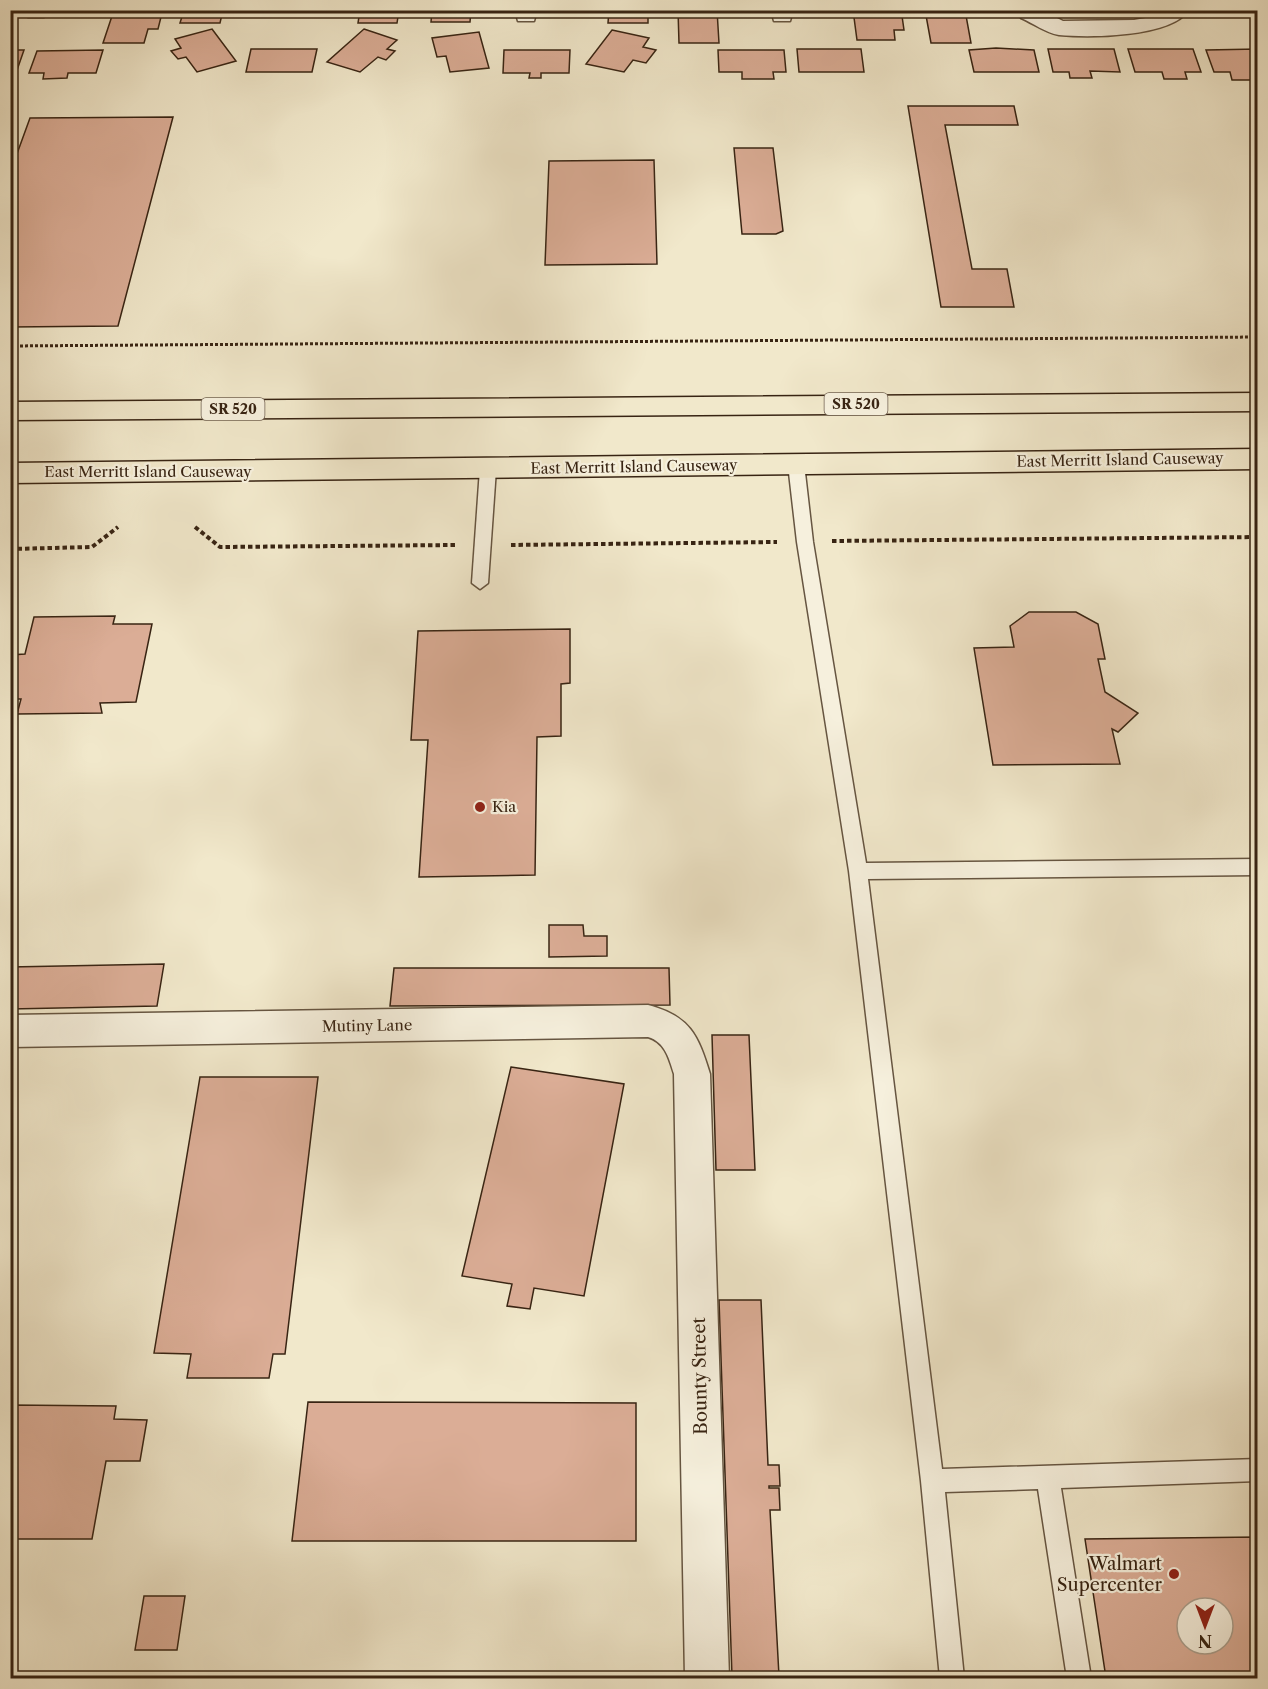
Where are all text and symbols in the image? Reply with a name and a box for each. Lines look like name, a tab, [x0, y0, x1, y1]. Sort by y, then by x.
road number: SR 520	[824, 393, 888, 415]
road number: SR 520	[202, 398, 264, 420]
street label: East Merritt Island Causeway	[1016, 448, 1224, 471]
street label: East Merritt Island Causeway	[530, 455, 738, 478]
street label: East Merritt Island Causeway	[44, 462, 252, 481]
place label: Kia	[492, 797, 516, 816]
marker: Kia	[473, 800, 487, 814]
street label: Mutiny Lane	[322, 1015, 412, 1036]
street label: Bounty Street	[688, 1316, 712, 1435]
place label: Walmart Supercenter	[1057, 1553, 1163, 1596]
marker: Walmart Supercenter	[1167, 1567, 1181, 1581]
north arrow	[1175, 1596, 1235, 1656]
text: N	[1198, 1631, 1212, 1651]

